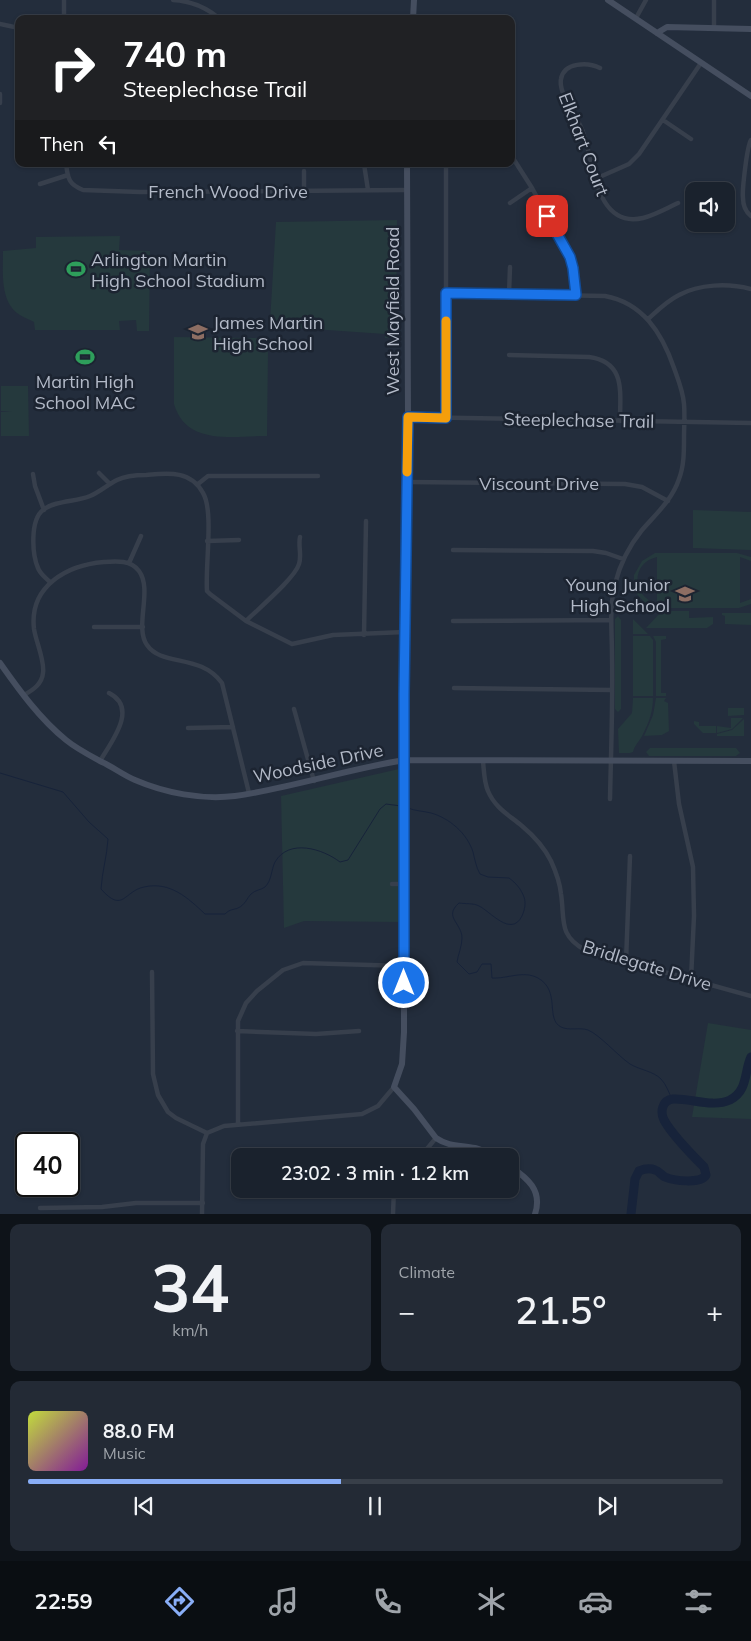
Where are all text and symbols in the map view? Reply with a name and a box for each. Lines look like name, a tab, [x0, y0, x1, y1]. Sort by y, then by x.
text: 740 m	[123, 32, 227, 76]
icon: right	[40, 35, 105, 100]
text: Steeplechase Trail	[123, 75, 307, 103]
street label: Elkhart Court	[554, 89, 614, 199]
icon: left	[94, 130, 122, 158]
text: Then	[40, 132, 84, 156]
street label: French Wood Drive	[148, 180, 308, 203]
map controls	[685, 182, 735, 232]
button: sound	[685, 182, 735, 232]
pin	[526, 195, 568, 237]
icon: arrive	[533, 202, 561, 230]
street label: West Mayfield Road	[381, 227, 404, 395]
place label: Arlington Martin High School Stadium	[91, 248, 265, 292]
sports icon: Arlington Martin High School Stadium	[65, 258, 87, 280]
place label: James Martin High School	[213, 311, 323, 355]
school or university icon: James Martin High School	[187, 321, 209, 343]
sports icon: Martin High School MAC	[74, 346, 96, 368]
place label: Martin High School MAC	[35, 370, 135, 414]
street label: Steeplechase Trail	[503, 407, 655, 433]
street label: Viscount Drive	[479, 472, 599, 495]
place label: Young Junior High School	[565, 573, 670, 617]
school or university icon: Young Junior High School	[674, 583, 696, 605]
street label: Woodside Drive	[251, 738, 385, 788]
street label: Bridlegate Drive	[580, 934, 714, 996]
position arrow	[377, 956, 429, 1008]
speed limit sign: 40	[15, 1132, 80, 1197]
text: 23:02 · 3 min · 1.2 km	[281, 1161, 469, 1185]
text: 34	[151, 1247, 229, 1328]
text: Climate	[399, 1262, 455, 1282]
text: 21.5°	[515, 1286, 607, 1334]
text: −	[399, 1294, 415, 1329]
text: +	[706, 1294, 723, 1329]
text: km/h	[172, 1320, 208, 1340]
text: 88.0 FM	[103, 1419, 175, 1443]
text: Music	[103, 1443, 146, 1463]
icon: previous	[130, 1492, 158, 1520]
icon: pause	[361, 1492, 389, 1520]
icon: next	[593, 1492, 621, 1520]
icon: directions	[162, 1584, 197, 1619]
icon: music	[266, 1584, 301, 1619]
icon: phone	[370, 1584, 405, 1619]
icon: climate	[474, 1584, 509, 1619]
icon: car	[578, 1584, 613, 1619]
icon: filters	[681, 1584, 716, 1619]
text: 22:59	[34, 1587, 93, 1615]

